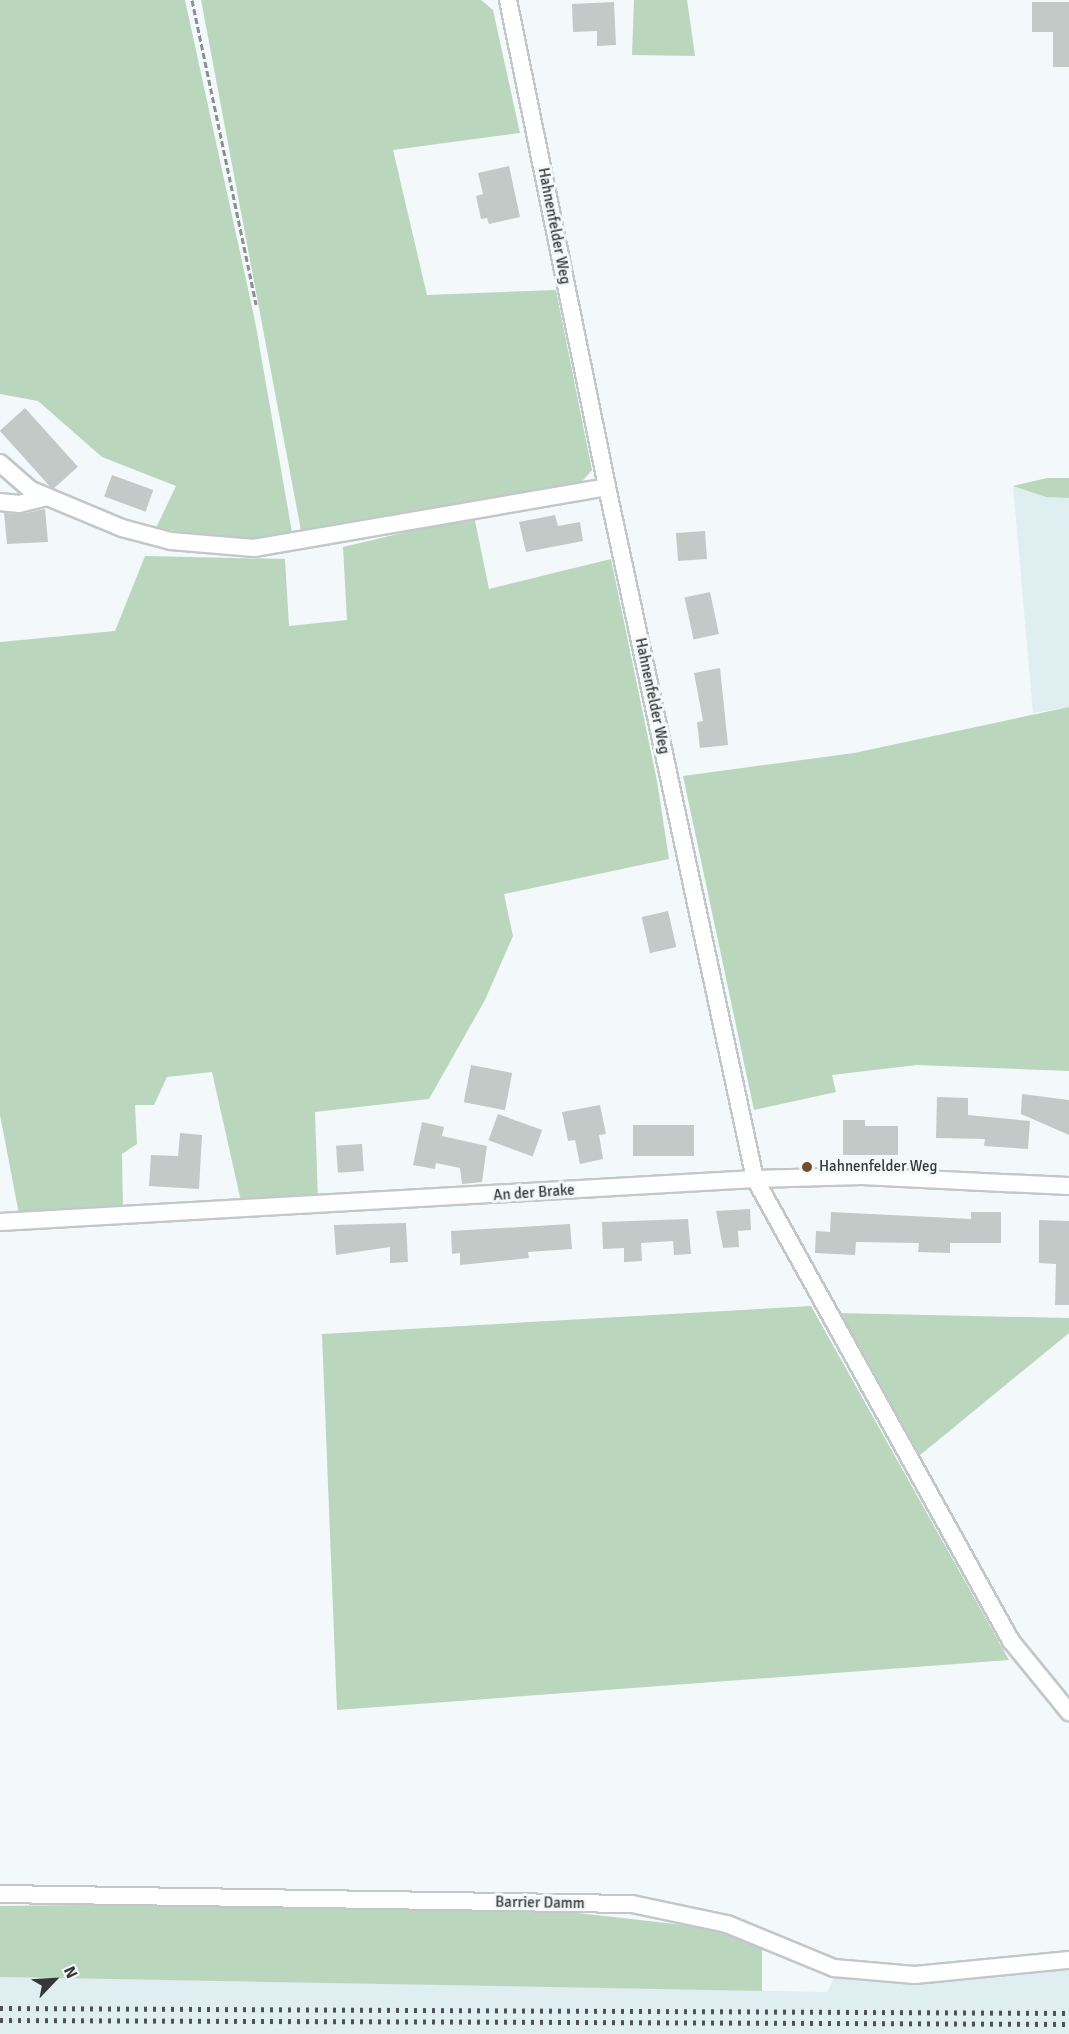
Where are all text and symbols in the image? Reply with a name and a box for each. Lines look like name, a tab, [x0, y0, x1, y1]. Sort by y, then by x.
street label: Hahnenfelder Weg	[534, 166, 574, 286]
street label: Hahnenfelder Weg	[631, 636, 673, 756]
place label: Hahnenfelder Weg	[819, 1158, 937, 1176]
marker: Hahnenfelder Weg	[800, 1160, 814, 1174]
street label: An der Brake	[493, 1181, 575, 1205]
street label: Barrier Damm	[495, 1893, 585, 1913]
north arrow	[24, 1950, 84, 2010]
text: N	[59, 1963, 82, 1982]

